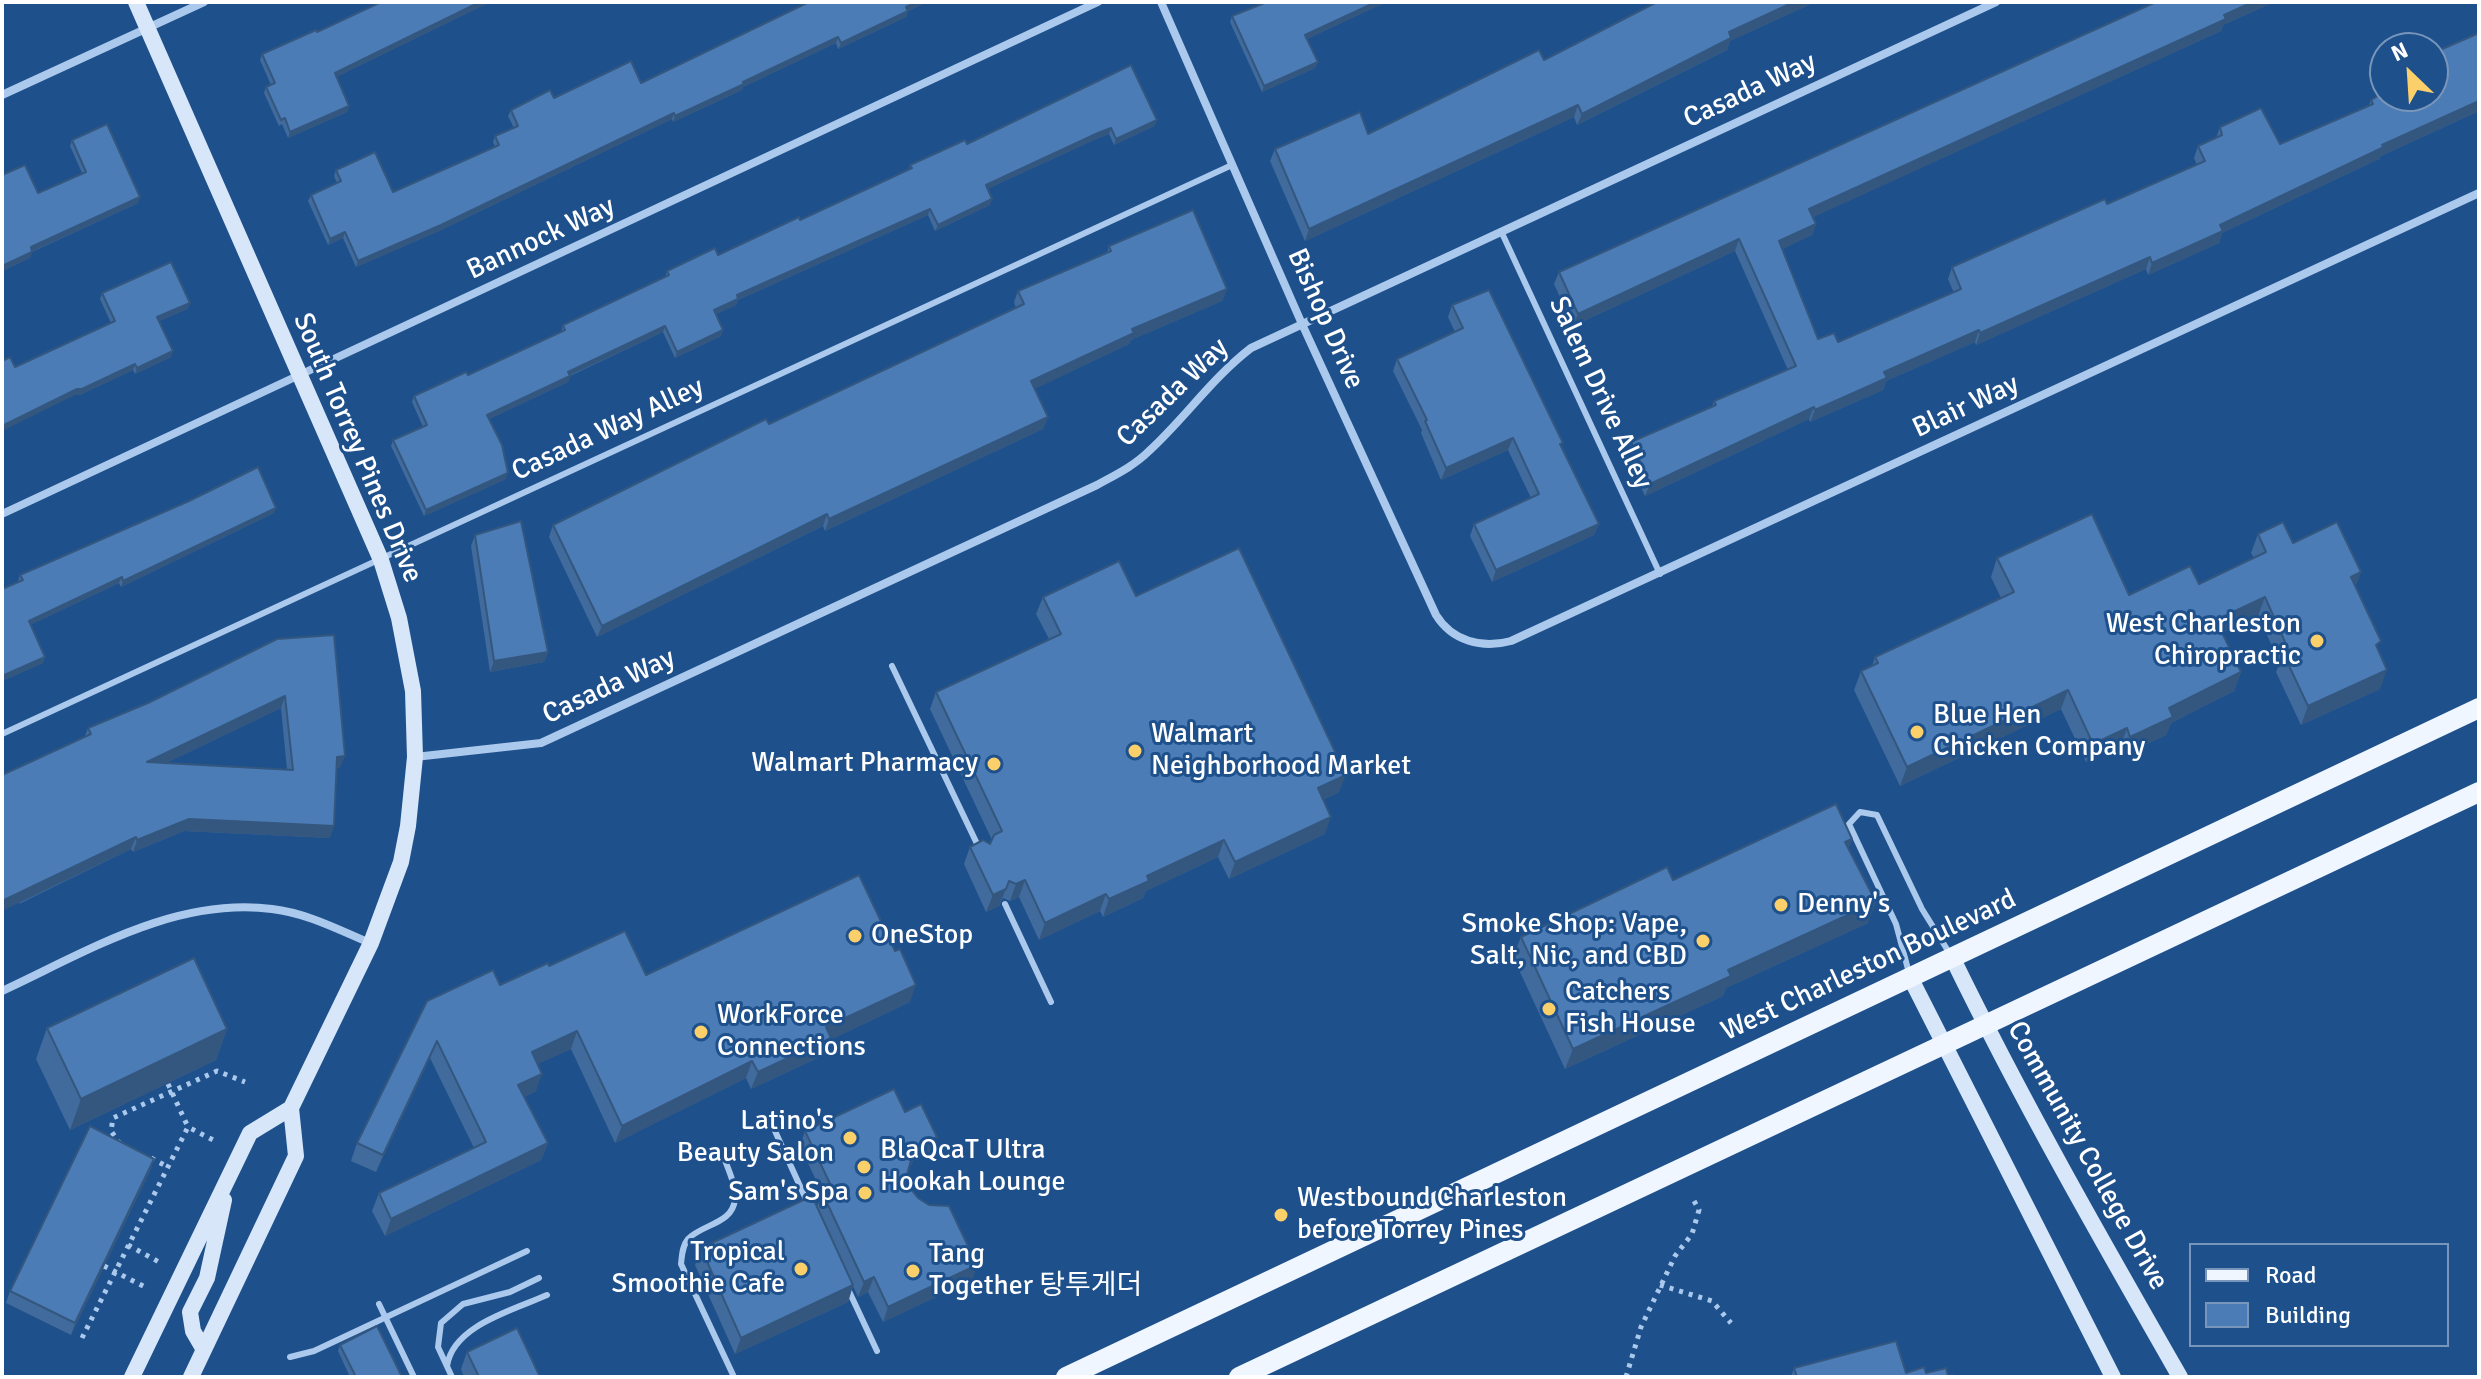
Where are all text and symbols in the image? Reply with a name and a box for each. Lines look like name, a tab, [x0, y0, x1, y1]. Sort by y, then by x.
north arrow	[2369, 32, 2449, 112]
text: N	[2387, 36, 2412, 67]
street label: Casada Way	[1678, 46, 1822, 136]
street label: Bannock Way	[462, 190, 620, 288]
street label: Bishop Drive	[1279, 244, 1371, 394]
street label: Salem Drive Alley	[1541, 291, 1659, 495]
street label: South Torrey Pines Drive	[285, 308, 429, 588]
street label: Casada Way	[1110, 332, 1236, 454]
street label: Blair Way	[1908, 368, 2024, 446]
street label: Casada Way Alley	[507, 371, 709, 489]
place label: West Charleston Chiropractic	[2106, 608, 2301, 674]
marker: West Charleston Chiropractic	[2308, 632, 2326, 650]
street label: Casada Way	[537, 642, 681, 732]
place label: Blue Hen Chicken Company	[1933, 699, 2145, 765]
place label: Walmart Neighborhood Market	[1151, 718, 1411, 784]
marker: Blue Hen Chicken Company	[1908, 723, 1926, 741]
marker: Walmart Neighborhood Market	[1126, 742, 1144, 760]
place label: Walmart Pharmacy	[751, 747, 978, 781]
marker: Walmart Pharmacy	[985, 755, 1003, 773]
street label: West Charleston Boulevard	[1716, 883, 2022, 1049]
place label: Denny's	[1797, 888, 1890, 922]
marker: Denny's	[1772, 896, 1790, 914]
place label: Smoke Shop: Vape, Salt, Nic, and CBD	[1461, 908, 1687, 974]
place label: OneStop	[871, 919, 973, 953]
marker: OneStop	[846, 927, 864, 945]
marker: Smoke Shop: Vape, Salt, Nic, and CBD	[1694, 932, 1712, 950]
place label: Catchers Fish House	[1565, 976, 1696, 1042]
place label: WorkForce Connections	[717, 999, 866, 1065]
marker: Catchers Fish House	[1540, 1000, 1558, 1018]
street label: Community College Drive	[1999, 1016, 2175, 1296]
marker: WorkForce Connections	[692, 1023, 710, 1041]
place label: Latino's Beauty Salon	[677, 1105, 834, 1171]
marker: Latino's Beauty Salon	[841, 1129, 859, 1147]
place label: BlaQcaT Ultra Hookah Lounge	[880, 1134, 1065, 1200]
marker: BlaQcaT Ultra Hookah Lounge	[855, 1158, 873, 1176]
place label: Sam's Spa	[728, 1176, 849, 1210]
place label: Westbound Charleston before Torrey Pines	[1297, 1182, 1567, 1248]
marker: Sam's Spa	[856, 1184, 874, 1202]
marker: Westbound Charleston before Torrey Pines	[1272, 1206, 1290, 1224]
place label: Tropical Smoothie Cafe	[611, 1236, 785, 1302]
place label: Tang Together 탕투게더	[929, 1238, 1142, 1304]
legend	[2189, 1243, 2449, 1347]
marker: Tropical Smoothie Cafe	[792, 1260, 810, 1278]
text: Road	[2265, 1260, 2316, 1290]
marker: Tang Together 탕투게더	[904, 1262, 922, 1280]
text: Building	[2265, 1300, 2351, 1330]

